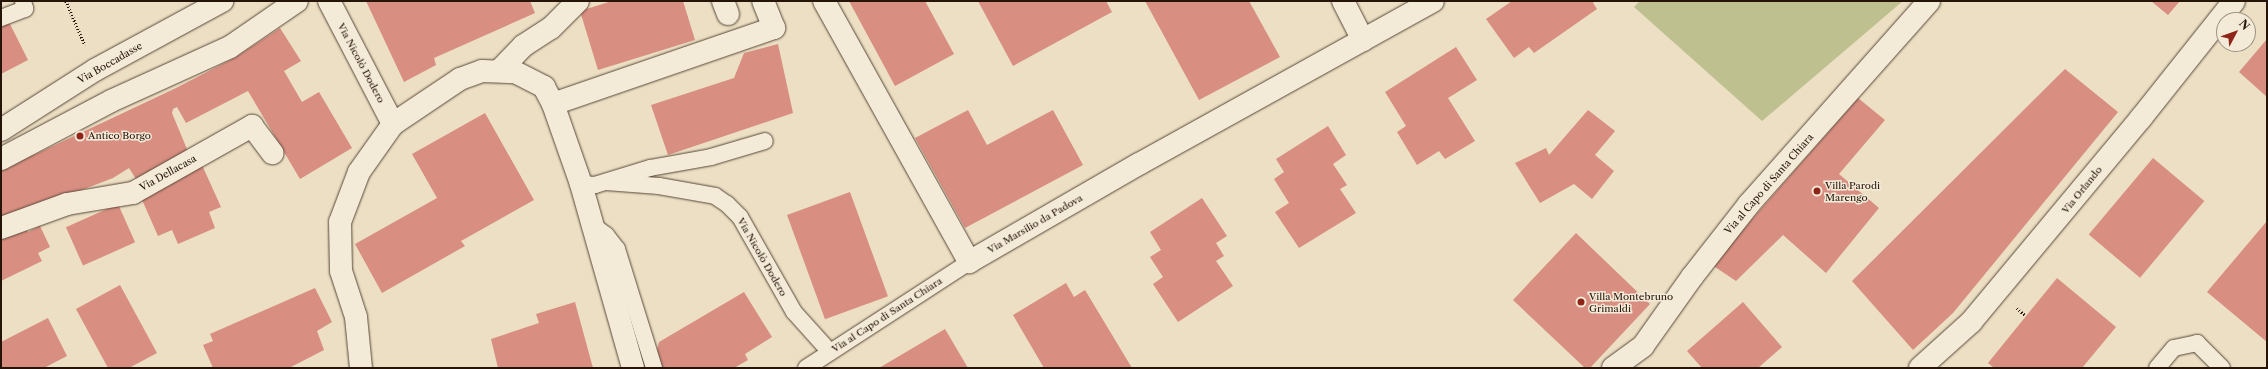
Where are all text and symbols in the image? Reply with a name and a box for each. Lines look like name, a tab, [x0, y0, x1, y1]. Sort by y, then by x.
north arrow	[2216, 12, 2256, 52]
text: N	[2236, 17, 2253, 33]
street label: Via Nicolò Dodero	[335, 21, 387, 105]
street label: Via Boccadasse	[75, 40, 145, 86]
place label: Antico Borgo	[88, 130, 151, 142]
marker: Antico Borgo	[75, 131, 85, 141]
street label: Via al Capo di Santa Chiara	[1722, 131, 1816, 237]
street label: Via Dellacasa	[137, 152, 199, 194]
street label: Via Orlando	[2059, 164, 2105, 216]
place label: Villa Parodi Marengo	[1825, 179, 1880, 202]
marker: Villa Parodi Marengo	[1812, 186, 1822, 196]
street label: Via Marsilio da Padova	[985, 192, 1085, 256]
street label: Via Nicolò Dodero	[735, 216, 789, 298]
street label: Via al Capo di Santa Chiara	[829, 275, 945, 355]
place label: Villa Montebruno Grimaldi	[1589, 290, 1673, 314]
marker: Villa Montebruno Grimaldi	[1576, 297, 1586, 307]

